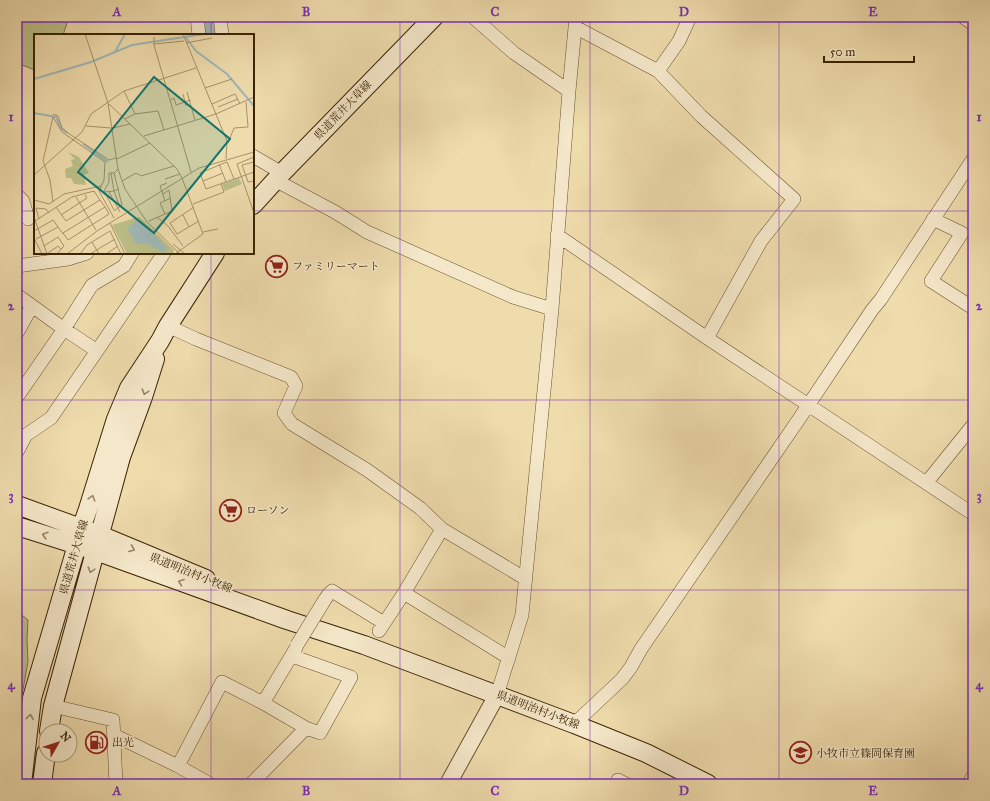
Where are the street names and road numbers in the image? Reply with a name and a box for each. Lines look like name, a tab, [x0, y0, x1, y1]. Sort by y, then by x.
street label: 県道荒井大草線	[312, 78, 374, 142]
street label: 県道荒井大草線	[57, 518, 91, 596]
street label: 県道明治村小牧線	[148, 550, 234, 596]
street label: 県道明治村小牧線	[495, 688, 581, 732]

